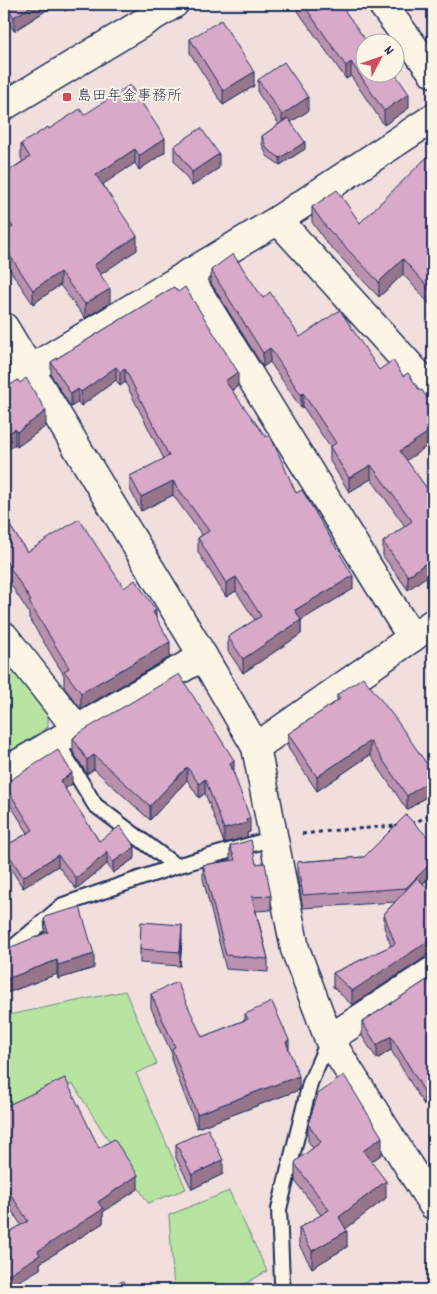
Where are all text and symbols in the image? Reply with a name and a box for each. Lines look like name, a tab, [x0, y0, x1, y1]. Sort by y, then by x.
north arrow	[354, 32, 404, 82]
text: N	[378, 42, 398, 60]
place label: 島田年金事務所	[77, 86, 182, 108]
marker: 島田年金事務所	[61, 91, 73, 103]

